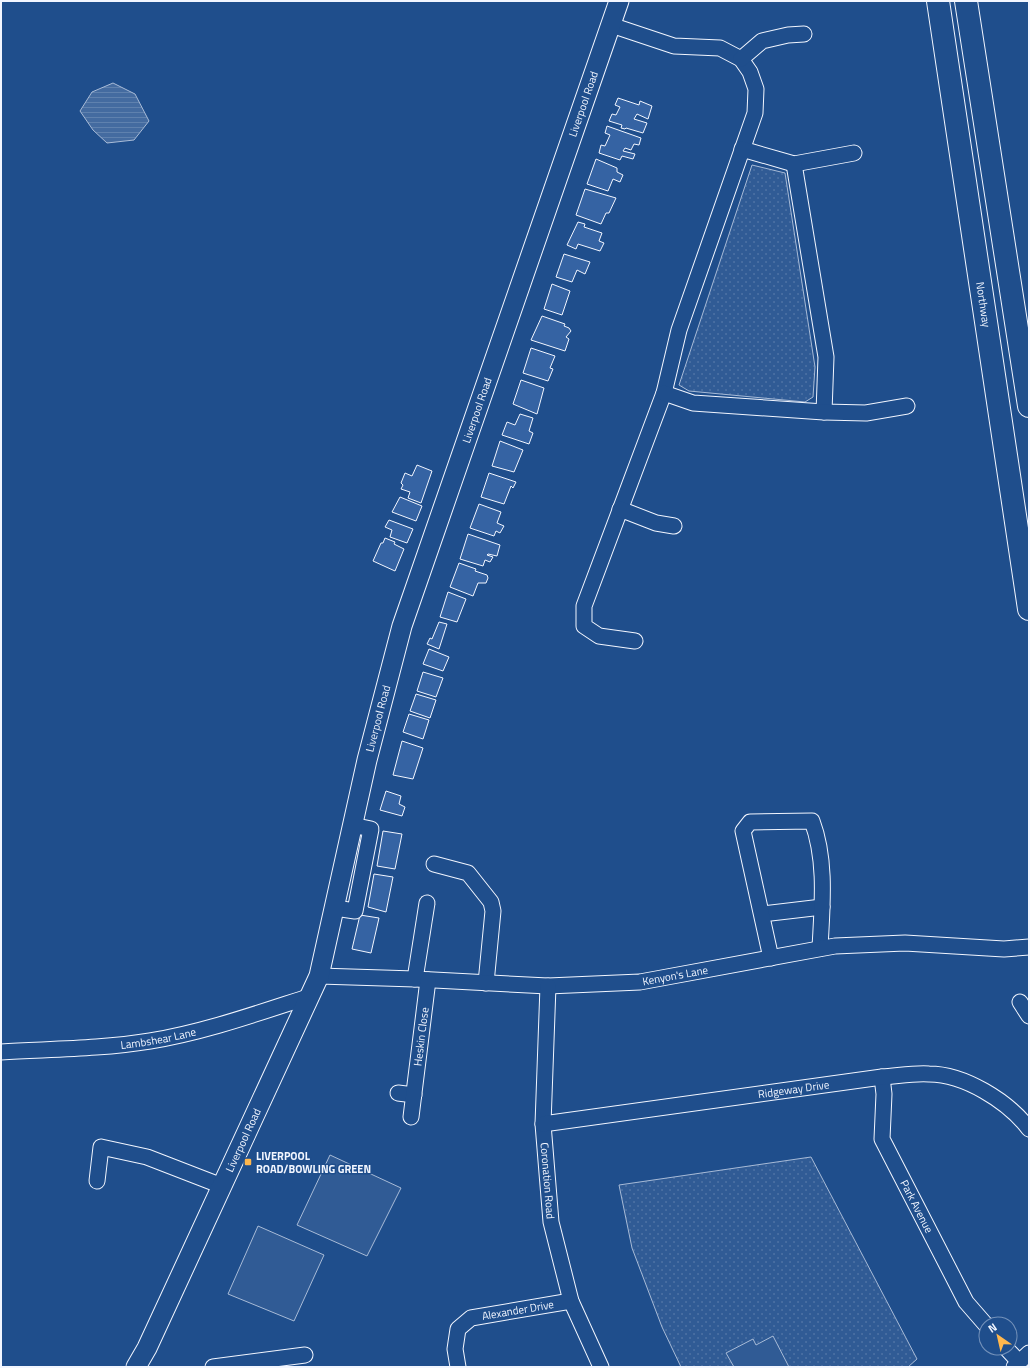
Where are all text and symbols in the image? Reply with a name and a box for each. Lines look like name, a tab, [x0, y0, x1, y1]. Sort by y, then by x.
street label: Liverpool Road	[564, 69, 602, 139]
street label: Northway	[972, 281, 995, 329]
street label: Liverpool Road	[458, 375, 496, 445]
street label: Liverpool Road	[361, 683, 394, 754]
street label: Kenyon's Lane	[641, 962, 710, 989]
street label: Heskin Close	[409, 1006, 433, 1067]
street label: Lambshear Lane	[120, 1024, 198, 1053]
street label: Ridgeway Drive	[757, 1076, 831, 1102]
street label: Liverpool Road	[221, 1105, 265, 1175]
street label: Coronation Road	[537, 1142, 559, 1220]
place label: LIVERPOOL ROAD/BOWLING GREEN	[256, 1148, 371, 1177]
marker: LIVERPOOL ROAD/BOWLING GREEN	[243, 1157, 253, 1167]
street label: Park Avenue	[896, 1177, 937, 1236]
street label: Alexander Drive	[481, 1296, 555, 1324]
north arrow	[978, 1316, 1018, 1356]
text: N	[985, 1319, 1000, 1336]

